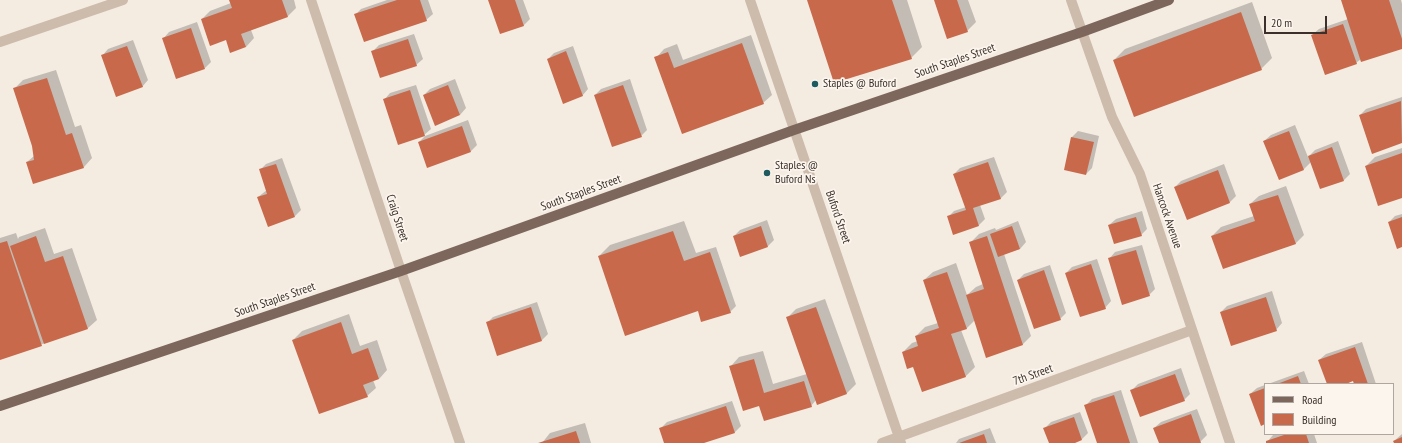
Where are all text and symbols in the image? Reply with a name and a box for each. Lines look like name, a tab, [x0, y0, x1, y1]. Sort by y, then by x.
scale bar	[1266, 8, 1329, 34]
text: 20 m	[1271, 15, 1292, 30]
street label: South Staples Street	[913, 40, 997, 82]
place label: Staples @ Buford	[823, 77, 896, 91]
marker: Staples @ Buford	[810, 79, 820, 89]
place label: Staples @ Buford Ns	[775, 159, 818, 187]
marker: Staples @ Buford Ns	[762, 168, 772, 178]
street label: South Staples Street	[539, 172, 623, 214]
street label: Hancock Avenue	[1149, 182, 1185, 250]
street label: Buford Street	[822, 189, 854, 245]
street label: Craig Street	[383, 193, 411, 243]
street label: South Staples Street	[233, 279, 317, 321]
street label: 7th Street	[1011, 361, 1055, 389]
legend	[1264, 383, 1394, 435]
text: Road	[1302, 392, 1322, 407]
text: Building	[1302, 412, 1337, 427]

